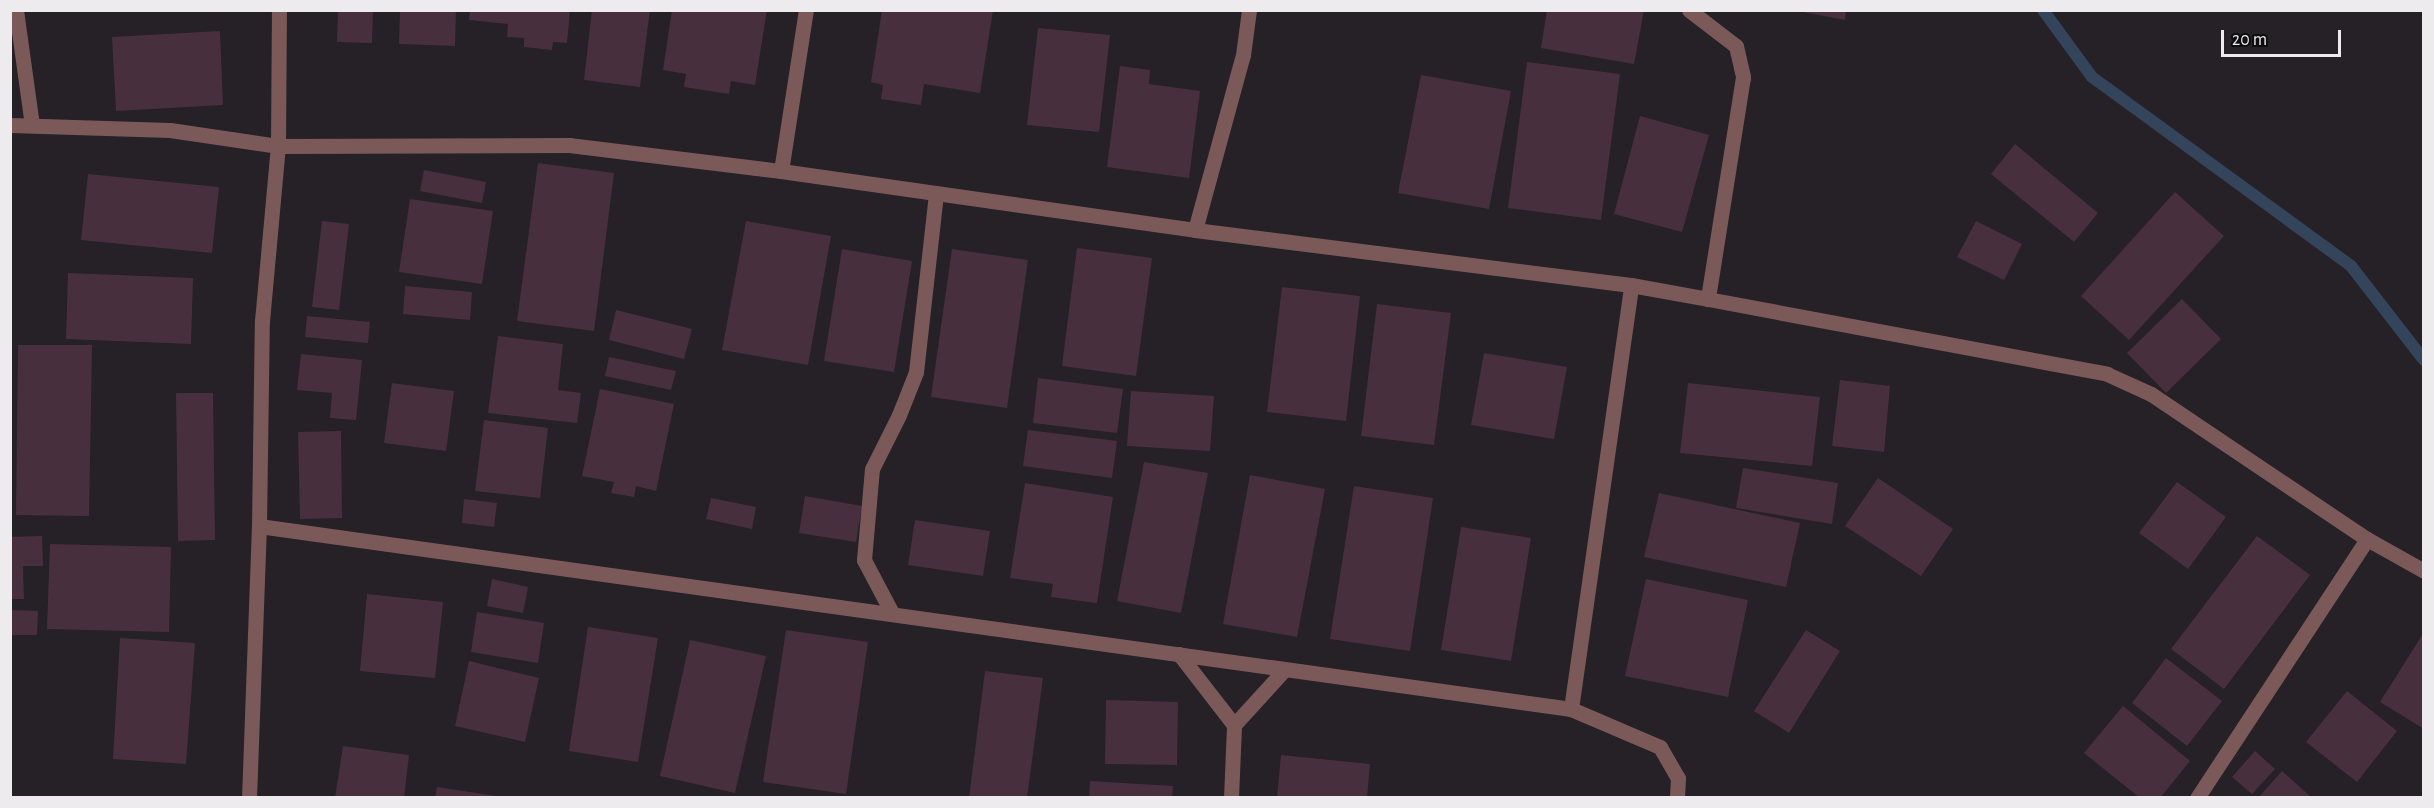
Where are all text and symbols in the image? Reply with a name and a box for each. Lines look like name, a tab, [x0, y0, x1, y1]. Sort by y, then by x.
scale bar	[2224, 18, 2344, 56]
text: 20 m	[2232, 31, 2267, 49]

